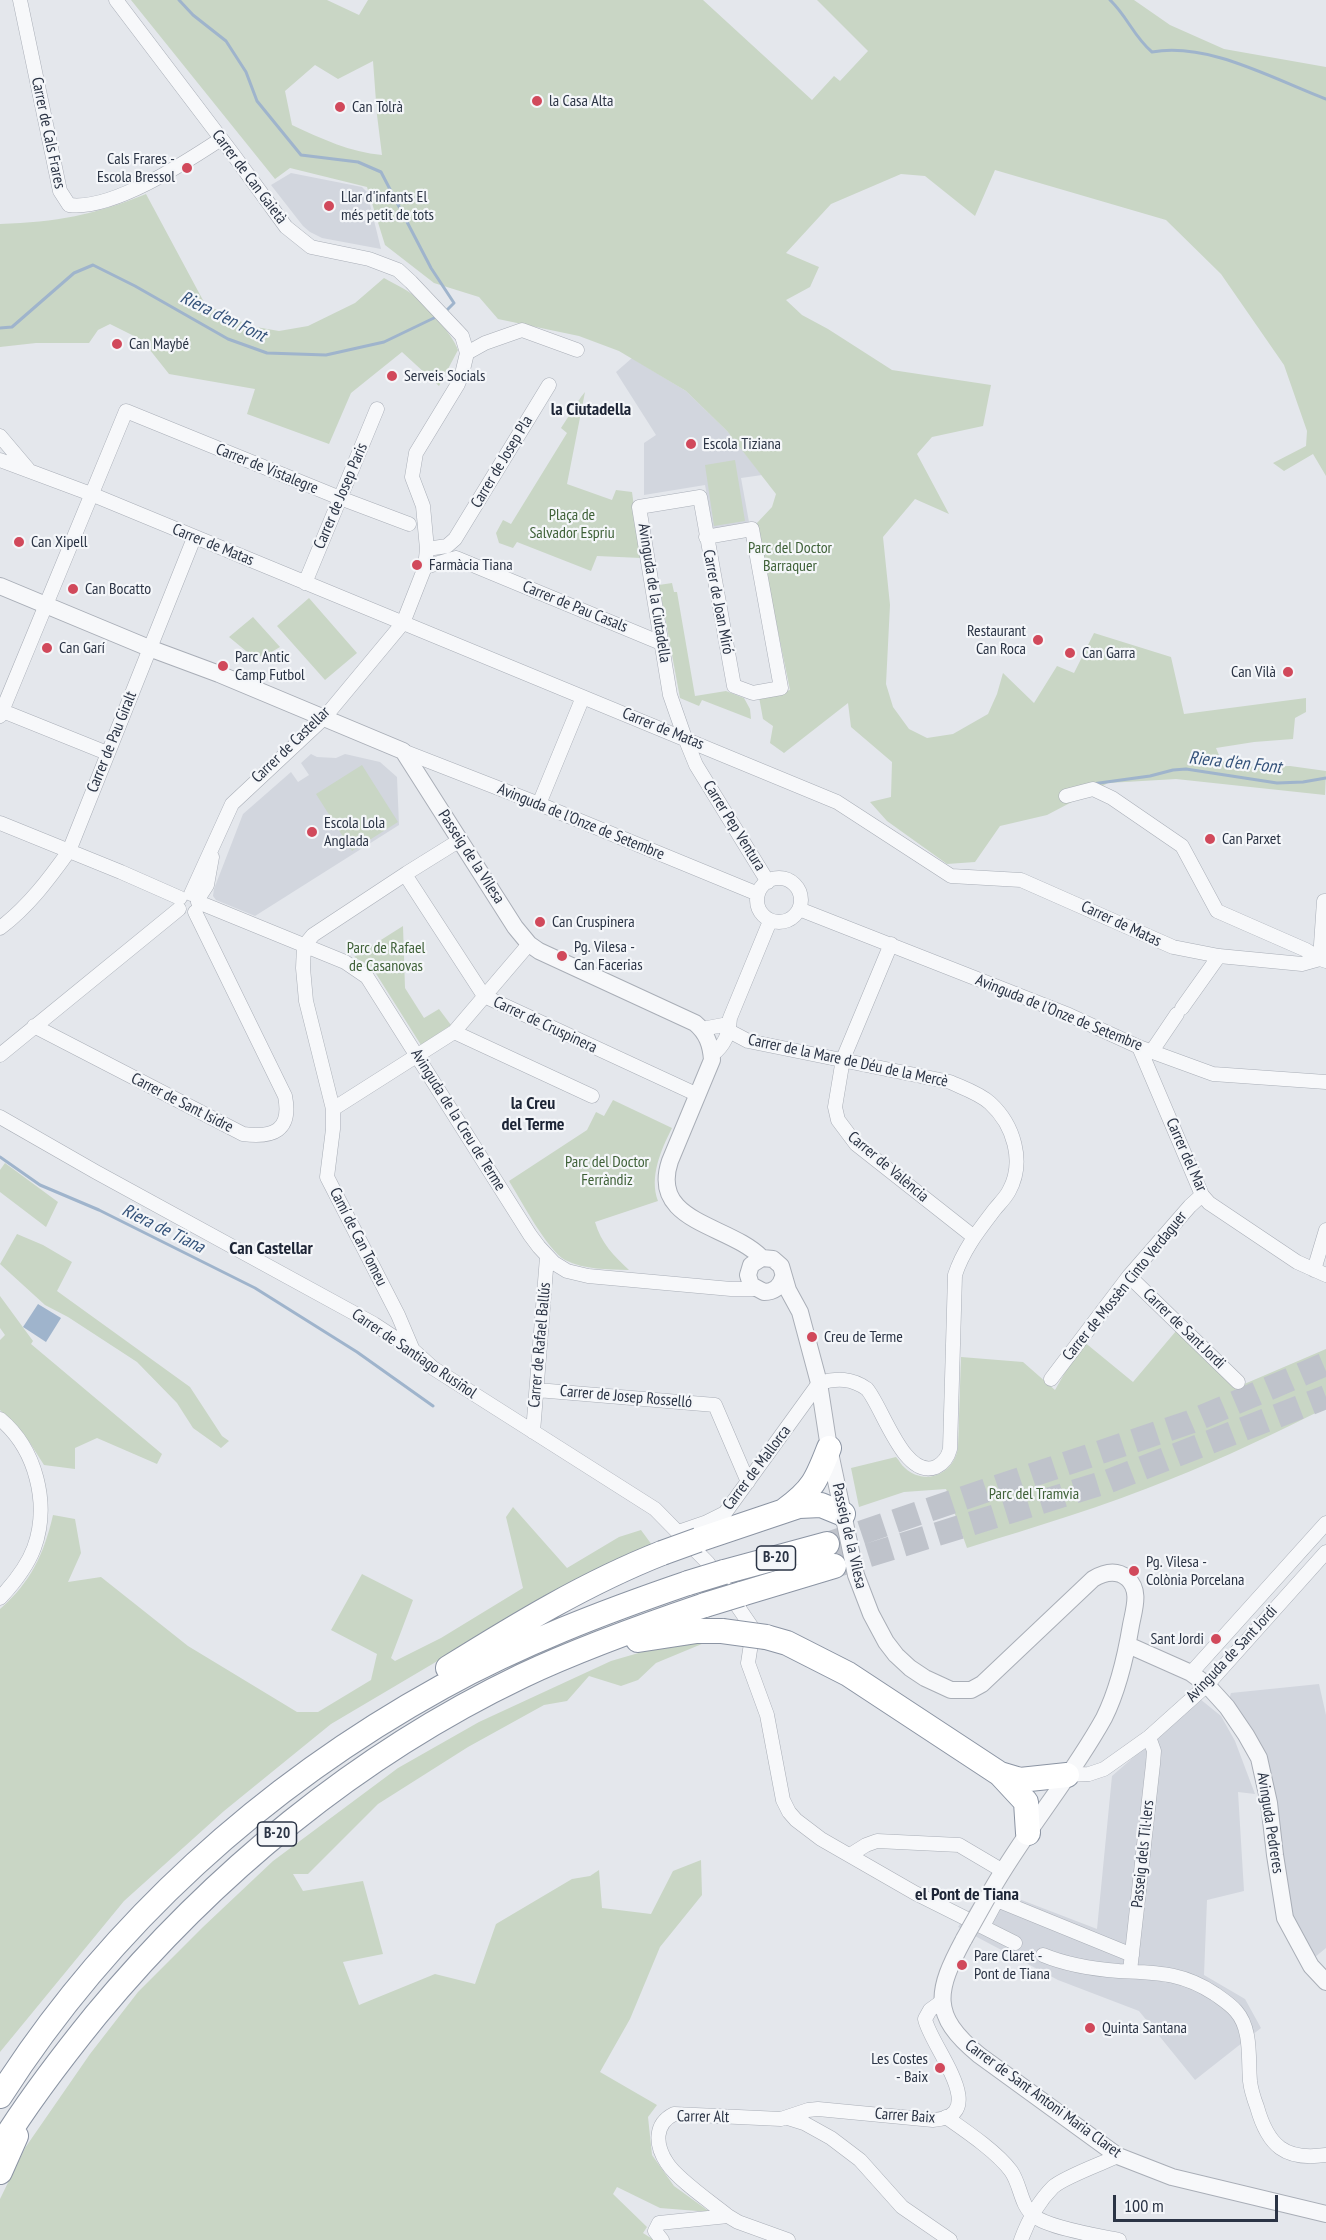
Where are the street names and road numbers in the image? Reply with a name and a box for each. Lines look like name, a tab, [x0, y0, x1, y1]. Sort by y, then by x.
street label: Carrer de Cals Frares	[27, 76, 69, 190]
street label: Carrer de Can Gaietà	[207, 126, 291, 228]
street label: Carrer de Josep Pla	[467, 412, 537, 512]
street label: Carrer de Vistalegre	[213, 440, 321, 498]
street label: Carrer de Josep Paris	[310, 440, 372, 552]
street label: Carrer de Matas	[169, 520, 257, 570]
street label: Avinguda de la Ciutadella	[634, 522, 674, 664]
street label: Carrer de Joan Miró	[698, 548, 738, 656]
street label: Carrer de Pau Casals	[520, 577, 630, 637]
street label: Carrer de Pau Giralt	[83, 689, 141, 795]
street label: Carrer de Castellar	[248, 703, 334, 787]
street label: Carrer de Matas	[619, 704, 707, 754]
street label: Carrer Pep Ventura	[699, 777, 769, 875]
street label: Avinguda de l'Onze de Setembre	[495, 780, 667, 864]
street label: Passeig de la Vilesa	[434, 807, 508, 907]
street label: Carrer de Matas	[1078, 897, 1164, 951]
street label: Avinguda de l'Onze de Setembre	[973, 971, 1145, 1055]
street label: Carrer de Cruspinera	[490, 993, 600, 1057]
street label: Carrer de la Mare de Déu de la Mercè	[746, 1030, 950, 1092]
street label: Avinguda de la Creu de Terme	[406, 1046, 510, 1194]
street label: Carrer de Sant Isidre	[128, 1069, 236, 1137]
street label: Carrer del Mar	[1161, 1115, 1211, 1195]
street label: Carrer de València	[844, 1128, 932, 1206]
street label: Camí de Can Tomeu	[325, 1185, 391, 1289]
street label: Carrer de Mossèn Cinto Verdaguer	[1059, 1207, 1191, 1365]
street label: Carrer de Rafael Ballús	[525, 1282, 555, 1408]
street label: Carrer de Sant Jordi	[1139, 1285, 1229, 1373]
street label: Carrer de Santiago Rusiñol	[348, 1305, 480, 1403]
street label: Carrer de Josep Rosselló	[559, 1382, 693, 1412]
street label: Carrer de Mallorca	[719, 1422, 795, 1514]
street label: Passeig de la Vilesa	[828, 1481, 870, 1591]
road number: B-20	[756, 1546, 796, 1570]
street label: Avinguda de Sant Jordi	[1182, 1602, 1282, 1706]
street label: Avinguda Pedreres	[1253, 1771, 1287, 1875]
street label: Passeig dels Til·lers	[1128, 1799, 1158, 1909]
road number: B-20	[258, 1822, 296, 1846]
street label: Carrer de Sant Antoni Maria Claret	[961, 2036, 1125, 2162]
street label: Carrer Baix	[874, 2104, 936, 2128]
street label: Carrer Alt	[677, 2107, 729, 2127]

